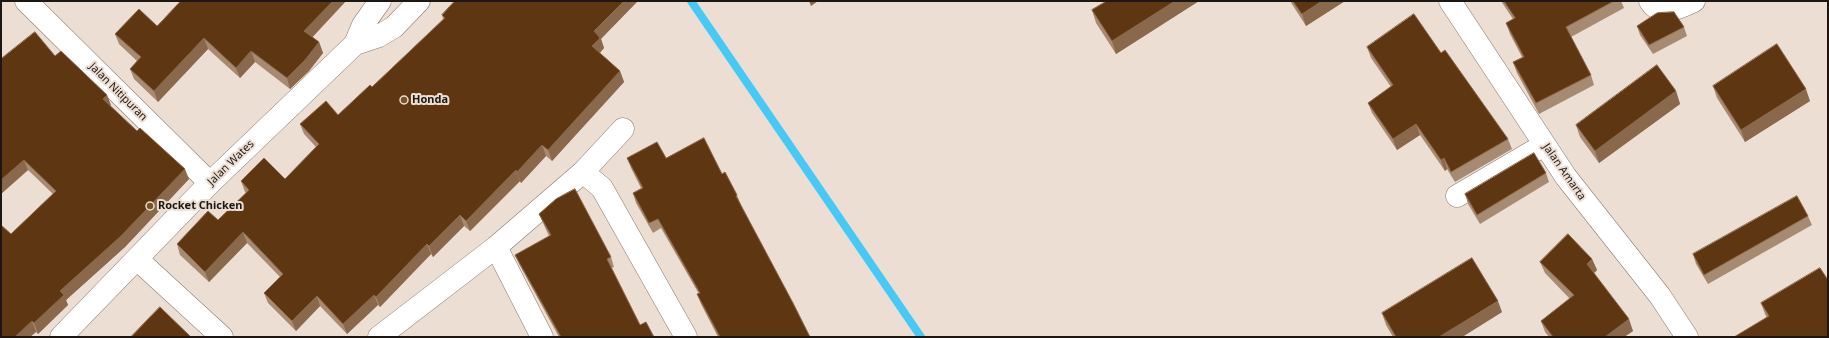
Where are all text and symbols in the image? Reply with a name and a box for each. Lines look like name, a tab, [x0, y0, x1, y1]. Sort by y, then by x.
street label: Jalan Nitipuran	[86, 60, 150, 124]
place label: Honda	[412, 93, 448, 107]
marker: Honda	[399, 95, 409, 105]
street label: Jalan Wates	[205, 138, 257, 188]
street label: Jalan Amarta	[1540, 141, 1588, 203]
place label: Rocket Chicken	[158, 199, 243, 213]
marker: Rocket Chicken	[145, 201, 155, 211]

